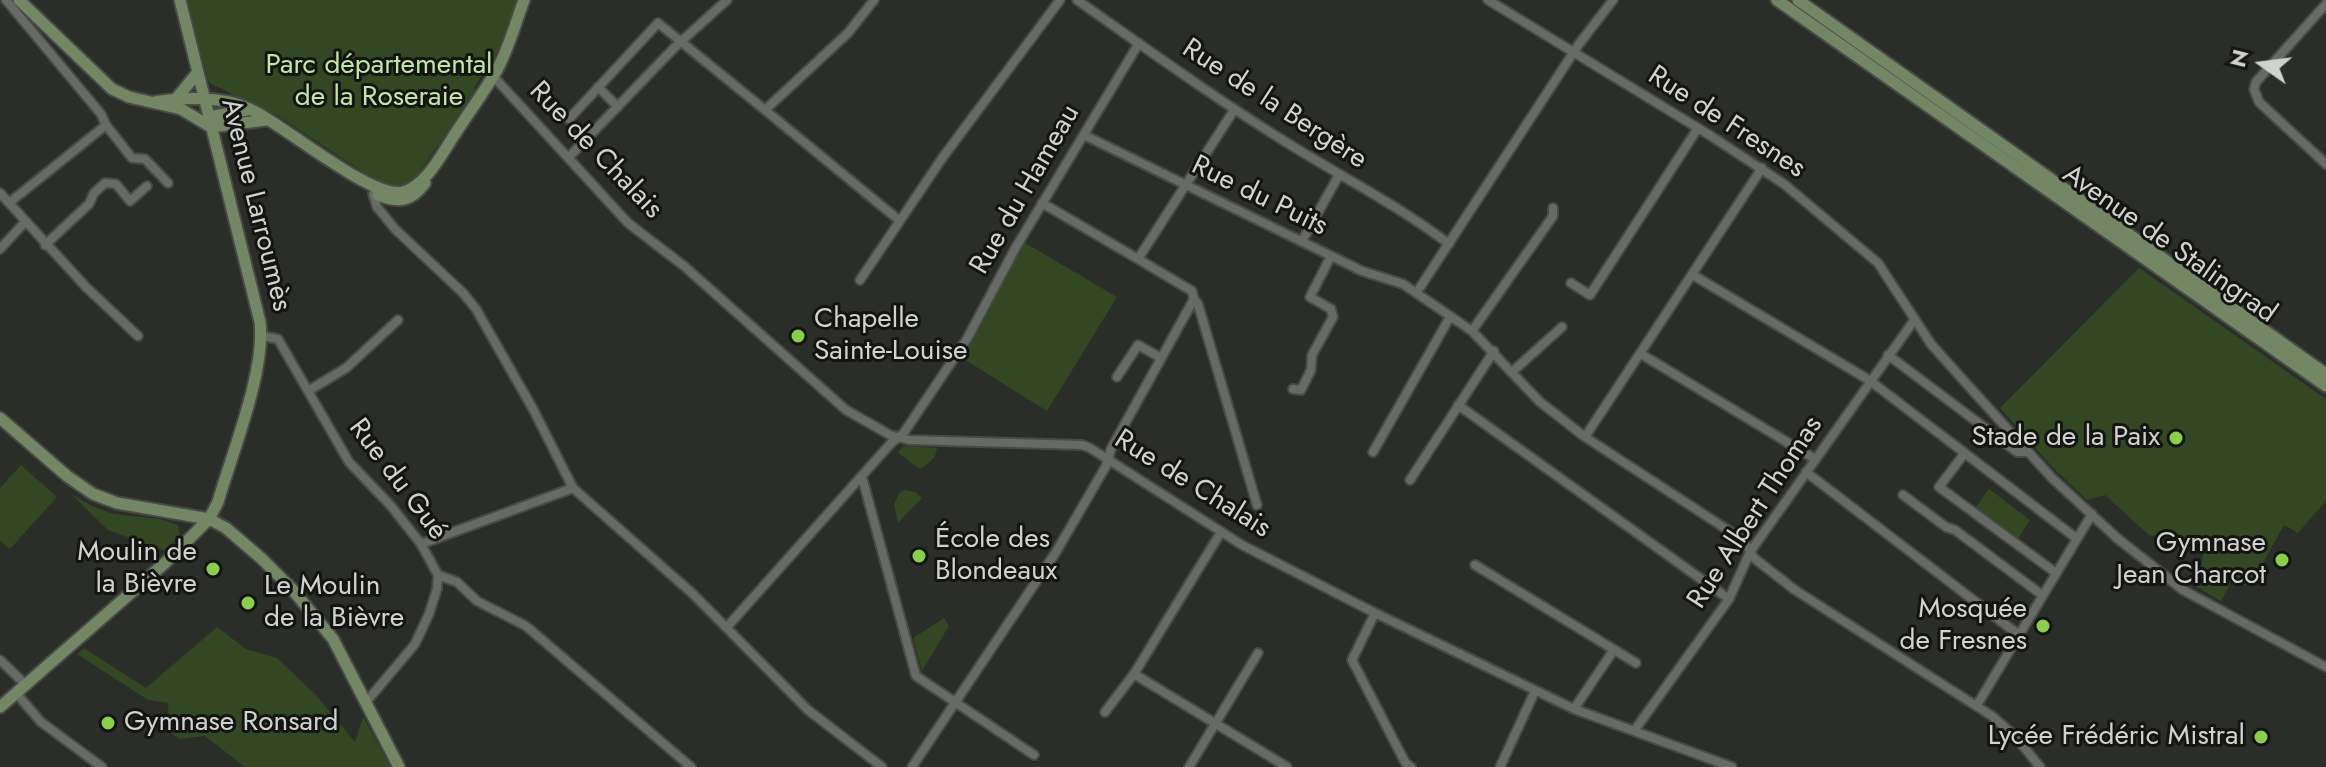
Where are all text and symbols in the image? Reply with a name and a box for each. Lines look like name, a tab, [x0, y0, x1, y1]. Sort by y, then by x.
north arrow	[2222, 24, 2302, 104]
street label: Rue de la Bergère	[1175, 33, 1373, 177]
text: N	[2221, 46, 2256, 71]
park label: Parc départemental de la Roseraie	[265, 49, 493, 115]
street label: Rue de Fresnes	[1641, 60, 1811, 186]
street label: Rue de Chalais	[521, 75, 669, 227]
street label: Avenue Larroumès	[212, 95, 298, 315]
street label: Rue du Hameau	[964, 99, 1088, 281]
street label: Rue du Puits	[1186, 150, 1332, 244]
street label: Avenue de Stalingrad	[2056, 159, 2282, 331]
place label: Chapelle Sainte-Louise	[814, 303, 967, 369]
marker: Chapelle Sainte-Louise	[789, 327, 807, 345]
street label: Rue Albert Thomas	[1681, 410, 1831, 616]
street label: Rue du Gué	[341, 413, 453, 547]
place label: Stade de la Paix	[1972, 421, 2160, 455]
street label: Rue de Chalais	[1108, 424, 1276, 546]
marker: Stade de la Paix	[2167, 429, 2185, 447]
place label: École des Blondeaux	[935, 523, 1057, 589]
place label: Gymnase Jean Charcot	[2116, 527, 2266, 593]
place label: Moulin de la Bièvre	[77, 536, 197, 602]
marker: École des Blondeaux	[910, 547, 928, 565]
marker: Gymnase Jean Charcot	[2273, 551, 2291, 569]
marker: Moulin de la Bièvre	[204, 560, 222, 578]
place label: Le Moulin de la Bièvre	[264, 570, 404, 636]
place label: Mosquée de Fresnes	[1899, 593, 2027, 659]
marker: Le Moulin de la Bièvre	[239, 594, 257, 612]
marker: Mosquée de Fresnes	[2034, 617, 2052, 635]
place label: Gymnase Ronsard	[124, 706, 339, 740]
marker: Gymnase Ronsard	[99, 714, 117, 732]
place label: Lycée Frédéric Mistral	[1988, 720, 2245, 754]
marker: Lycée Frédéric Mistral	[2252, 728, 2270, 746]

